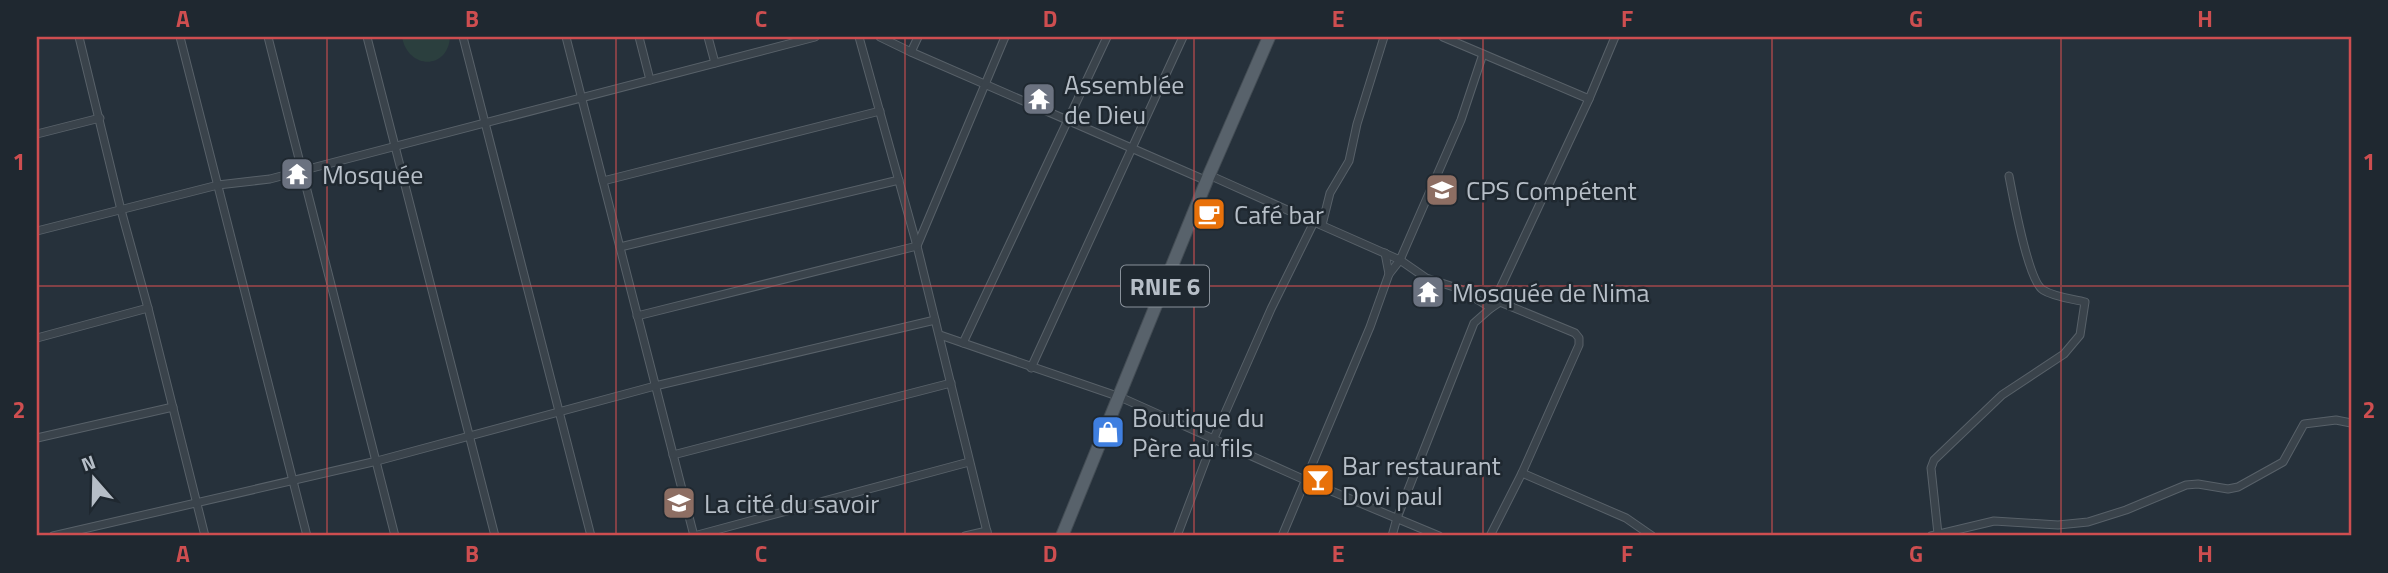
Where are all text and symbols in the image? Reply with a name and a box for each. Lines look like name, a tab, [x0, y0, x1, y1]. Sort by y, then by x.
text: A	[176, 1, 190, 36]
text: B	[465, 1, 479, 36]
text: C	[755, 1, 767, 36]
text: D	[1043, 1, 1057, 36]
text: E	[1332, 1, 1344, 36]
text: F	[1621, 1, 1633, 36]
text: G	[1909, 1, 1923, 36]
text: H	[2197, 1, 2213, 36]
place label: Assemblée de Dieu	[1064, 65, 1184, 134]
temple icon: Assemblée de Dieu	[1020, 80, 1058, 118]
text: 1	[13, 144, 25, 179]
text: 1	[2363, 144, 2375, 179]
temple icon: Mosquée	[278, 155, 316, 193]
place label: Mosquée	[322, 155, 423, 194]
school or university icon: CPS Compétent	[1423, 171, 1461, 209]
place label: CPS Compétent	[1466, 171, 1637, 210]
cafe icon: Café bar	[1190, 195, 1228, 233]
place label: Café bar	[1234, 195, 1324, 234]
road number: RNIE 6	[1121, 265, 1209, 306]
temple icon: Mosquée de Nima	[1409, 273, 1447, 311]
place label: Mosquée de Nima	[1452, 273, 1650, 312]
text: 2	[13, 392, 25, 427]
text: 2	[2363, 392, 2375, 427]
place label: Boutique du Père au fils	[1132, 398, 1264, 467]
shop icon: Boutique du Père au fils	[1089, 413, 1127, 451]
north arrow	[60, 444, 130, 514]
place label: Bar restaurant Dovi paul	[1342, 446, 1501, 515]
text: N	[77, 447, 99, 478]
bar icon: Bar restaurant Dovi paul	[1299, 461, 1337, 499]
school or university icon: La cité du savoir	[660, 484, 698, 522]
place label: La cité du savoir	[704, 484, 879, 523]
text: A	[176, 536, 190, 571]
text: B	[465, 536, 479, 571]
text: C	[755, 536, 767, 571]
text: D	[1043, 536, 1057, 571]
text: E	[1332, 536, 1344, 571]
text: F	[1621, 536, 1633, 571]
text: G	[1909, 536, 1923, 571]
text: H	[2197, 536, 2213, 571]

